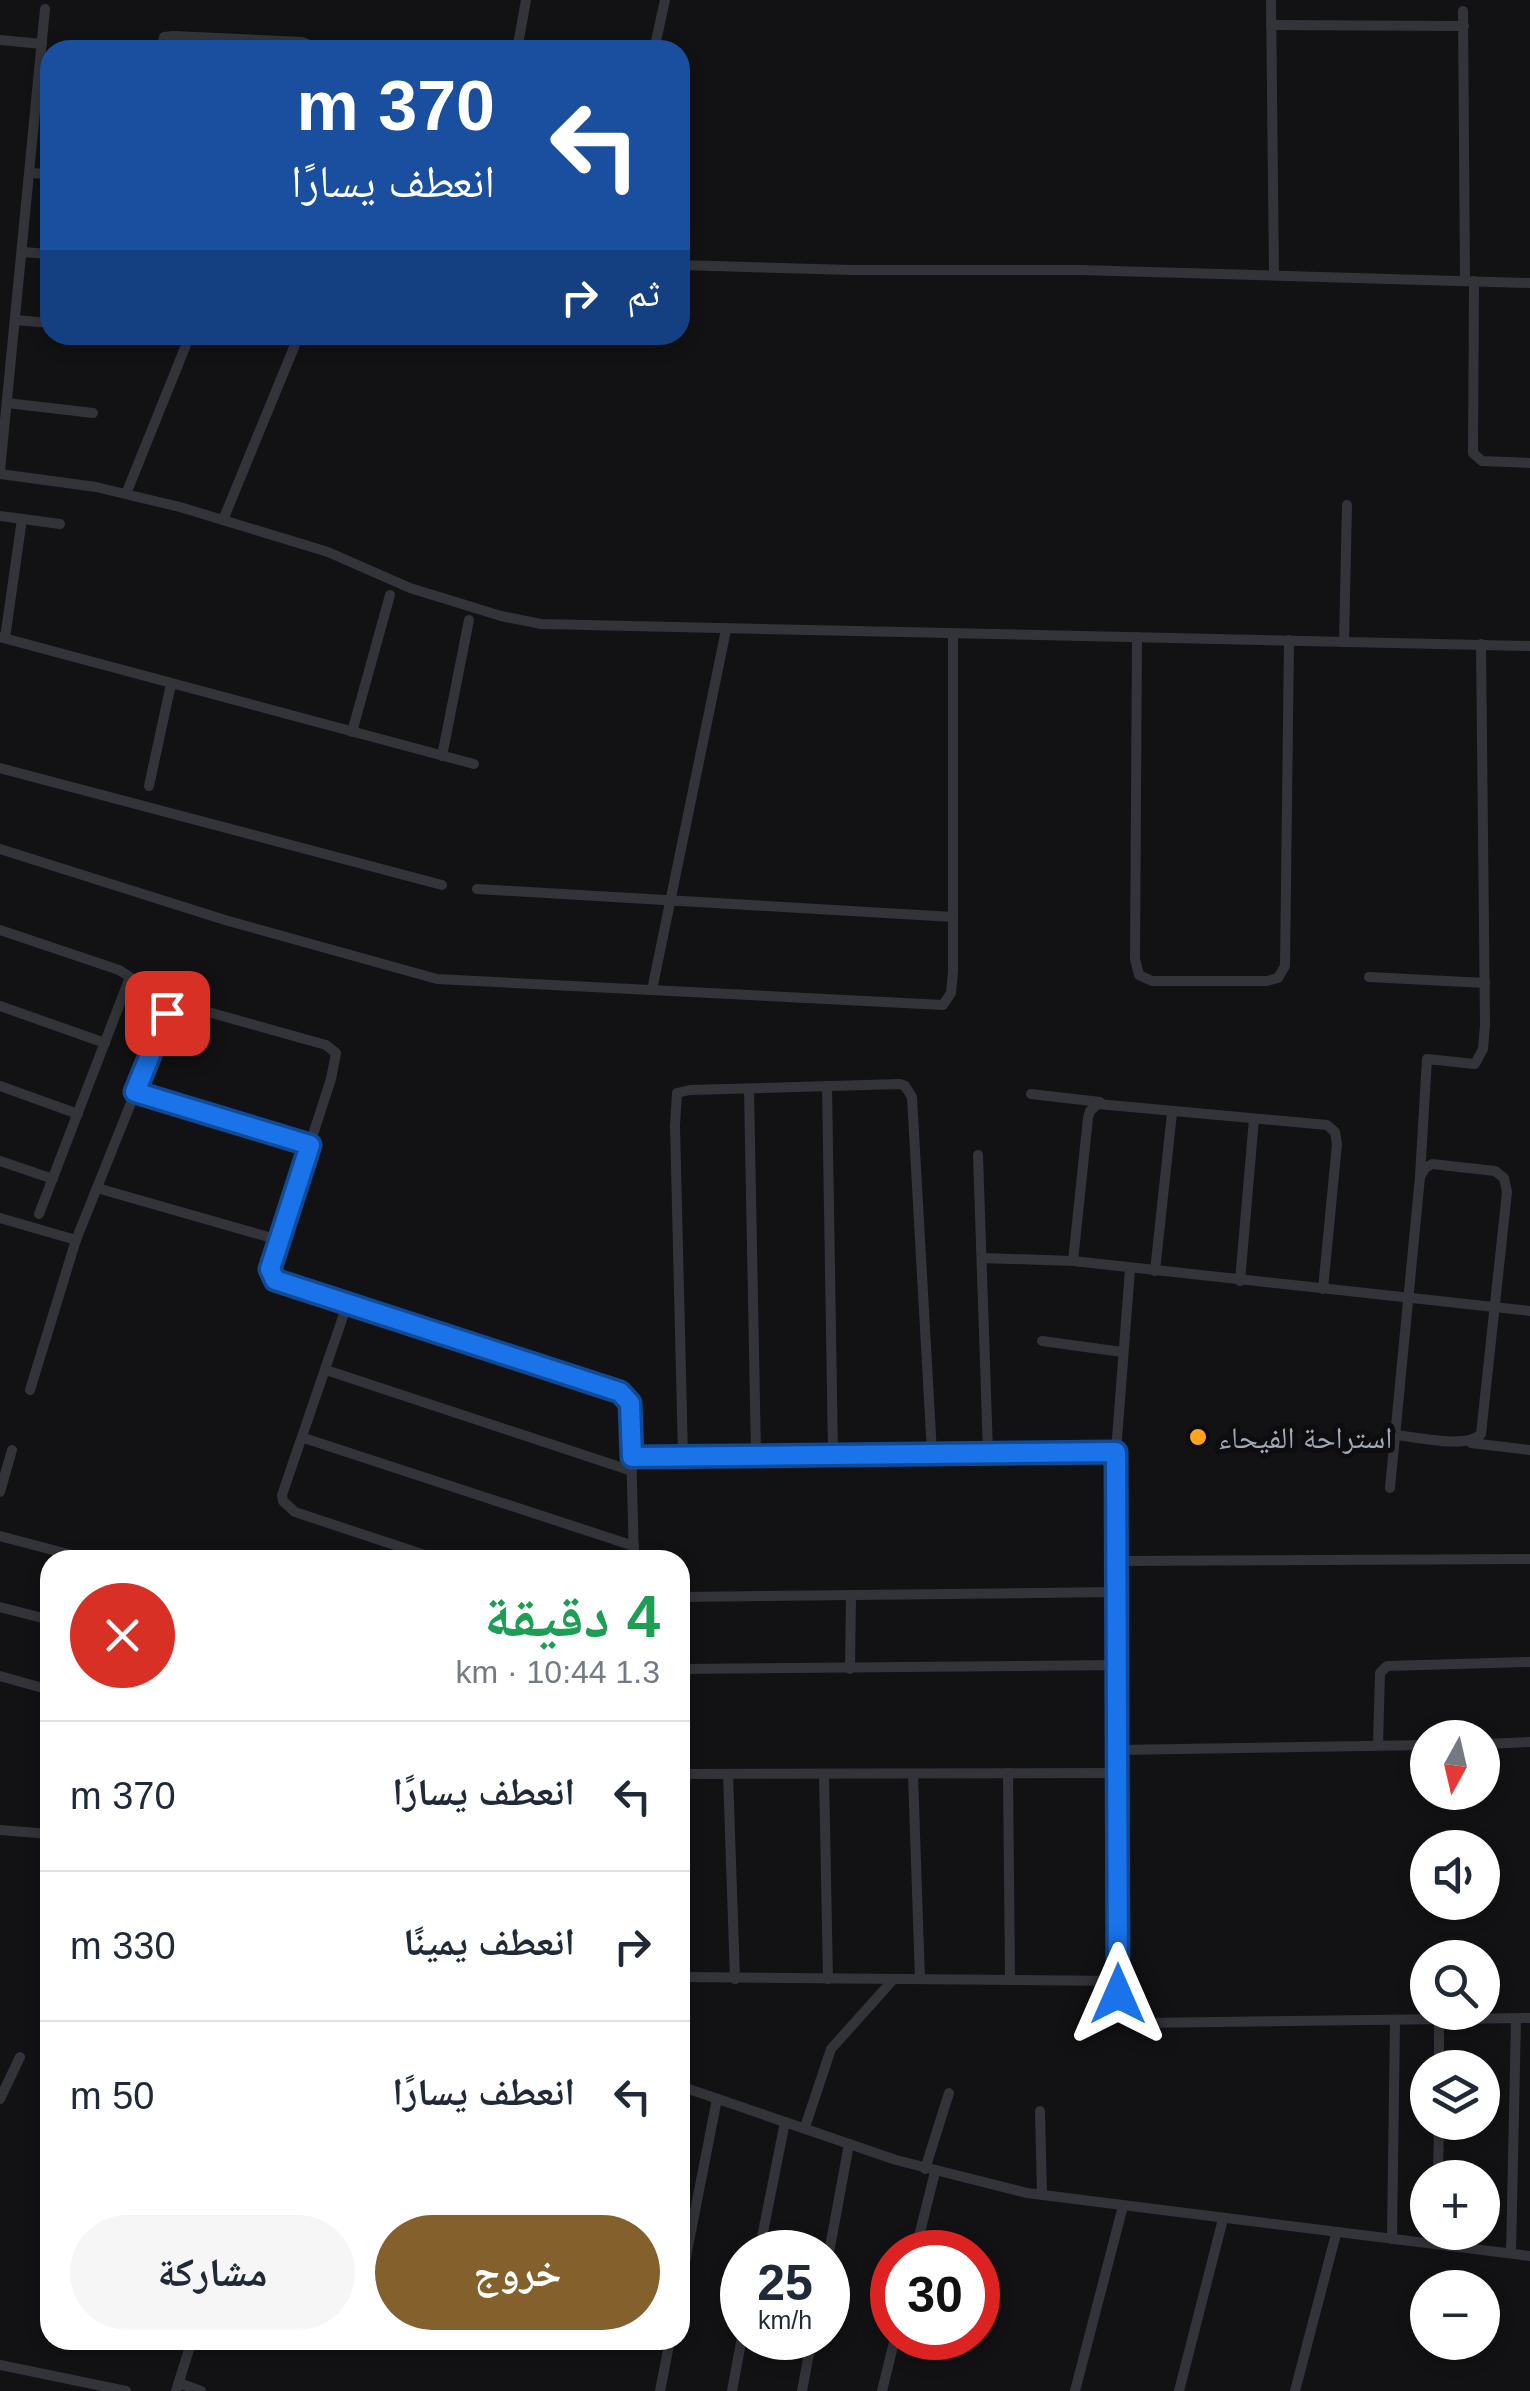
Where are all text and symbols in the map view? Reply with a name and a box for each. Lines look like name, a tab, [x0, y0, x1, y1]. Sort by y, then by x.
text: 370 m	[297, 67, 495, 145]
icon: left	[530, 80, 660, 210]
text: انعطف يسارًا	[291, 156, 495, 207]
icon: right	[552, 270, 607, 325]
text: ثم	[627, 272, 660, 314]
pin	[125, 971, 210, 1056]
icon: arrive	[140, 986, 195, 1041]
place label: استراحة الفيحاء	[1218, 1421, 1393, 1454]
marker: استراحة الفيحاء	[1187, 1426, 1209, 1448]
button: close	[70, 1583, 175, 1688]
text: 4 دقيقة	[484, 1583, 660, 1650]
text: 1.3 km · 10:44	[455, 1654, 660, 1690]
north arrow	[1410, 1720, 1500, 1810]
map controls	[1410, 1720, 1500, 2360]
icon: left	[605, 1769, 660, 1824]
text: انعطف يسارًا	[392, 1771, 575, 1813]
text: 370 m	[70, 1775, 176, 1817]
button: sound	[1410, 1830, 1500, 1920]
icon: right	[605, 1919, 660, 1974]
text: انعطف يمينًا	[403, 1921, 575, 1963]
text: 330 m	[70, 1925, 176, 1967]
button: search	[1410, 1940, 1500, 2030]
position arrow	[1066, 1942, 1170, 2046]
button: layers	[1410, 2050, 1500, 2140]
icon: left	[605, 2069, 660, 2124]
text: انعطف يسارًا	[392, 2071, 575, 2113]
text: 50 m	[70, 2075, 155, 2117]
button: +	[1410, 2160, 1500, 2250]
button: مشاركة	[70, 2215, 355, 2330]
button: خروج	[375, 2215, 660, 2330]
speed limit sign: 30	[870, 2230, 1000, 2360]
text: 25	[757, 2255, 813, 2311]
button: −	[1410, 2270, 1500, 2360]
text: km/h	[758, 2306, 812, 2334]

